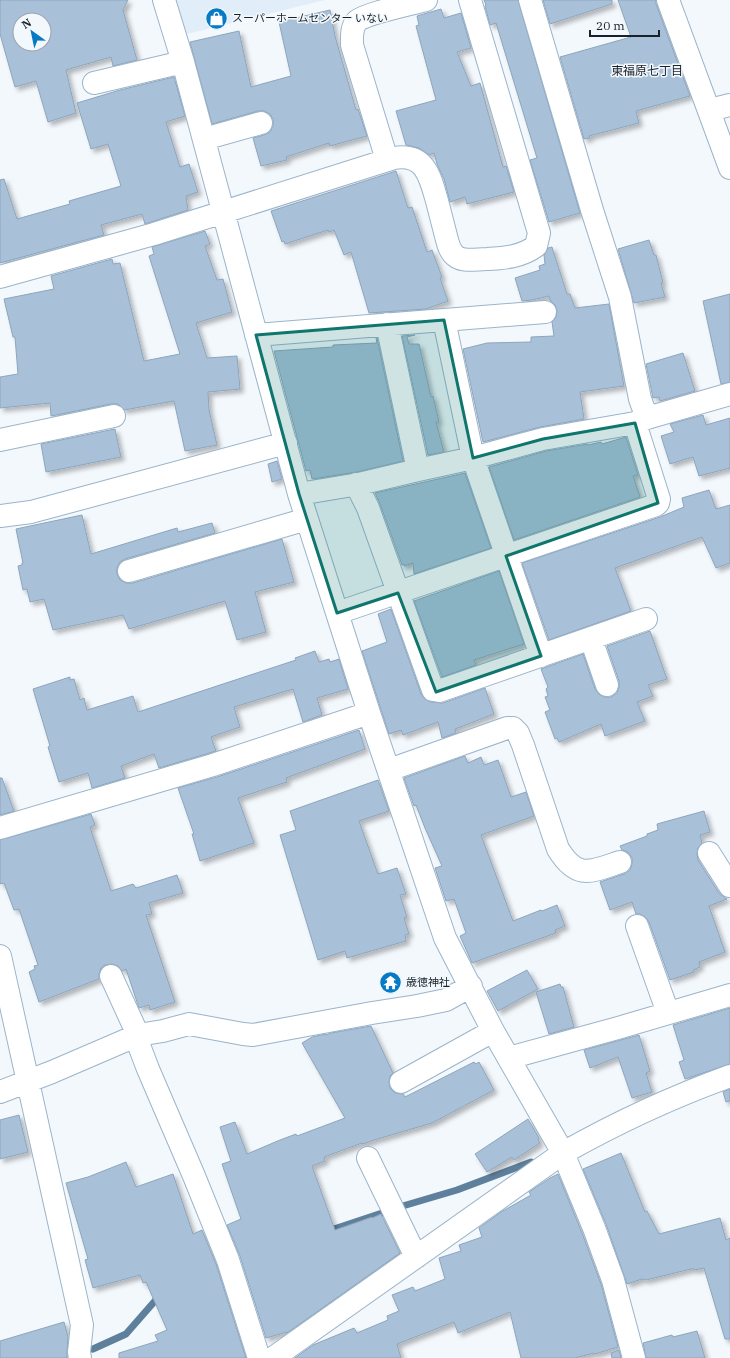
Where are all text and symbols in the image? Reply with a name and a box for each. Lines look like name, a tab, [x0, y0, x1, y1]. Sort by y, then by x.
shop icon: スーパーホームセンター いない	[203, 5, 229, 31]
place label: スーパーホームセンター いない	[232, 11, 388, 25]
north arrow	[12, 12, 52, 52]
scale bar	[590, 12, 659, 38]
text: N	[19, 15, 34, 32]
text: 20 m	[596, 18, 625, 33]
district label: 東福原七丁目	[611, 63, 683, 78]
temple icon: 歳徳神社	[377, 969, 403, 995]
place label: 歳徳神社	[406, 975, 450, 989]

